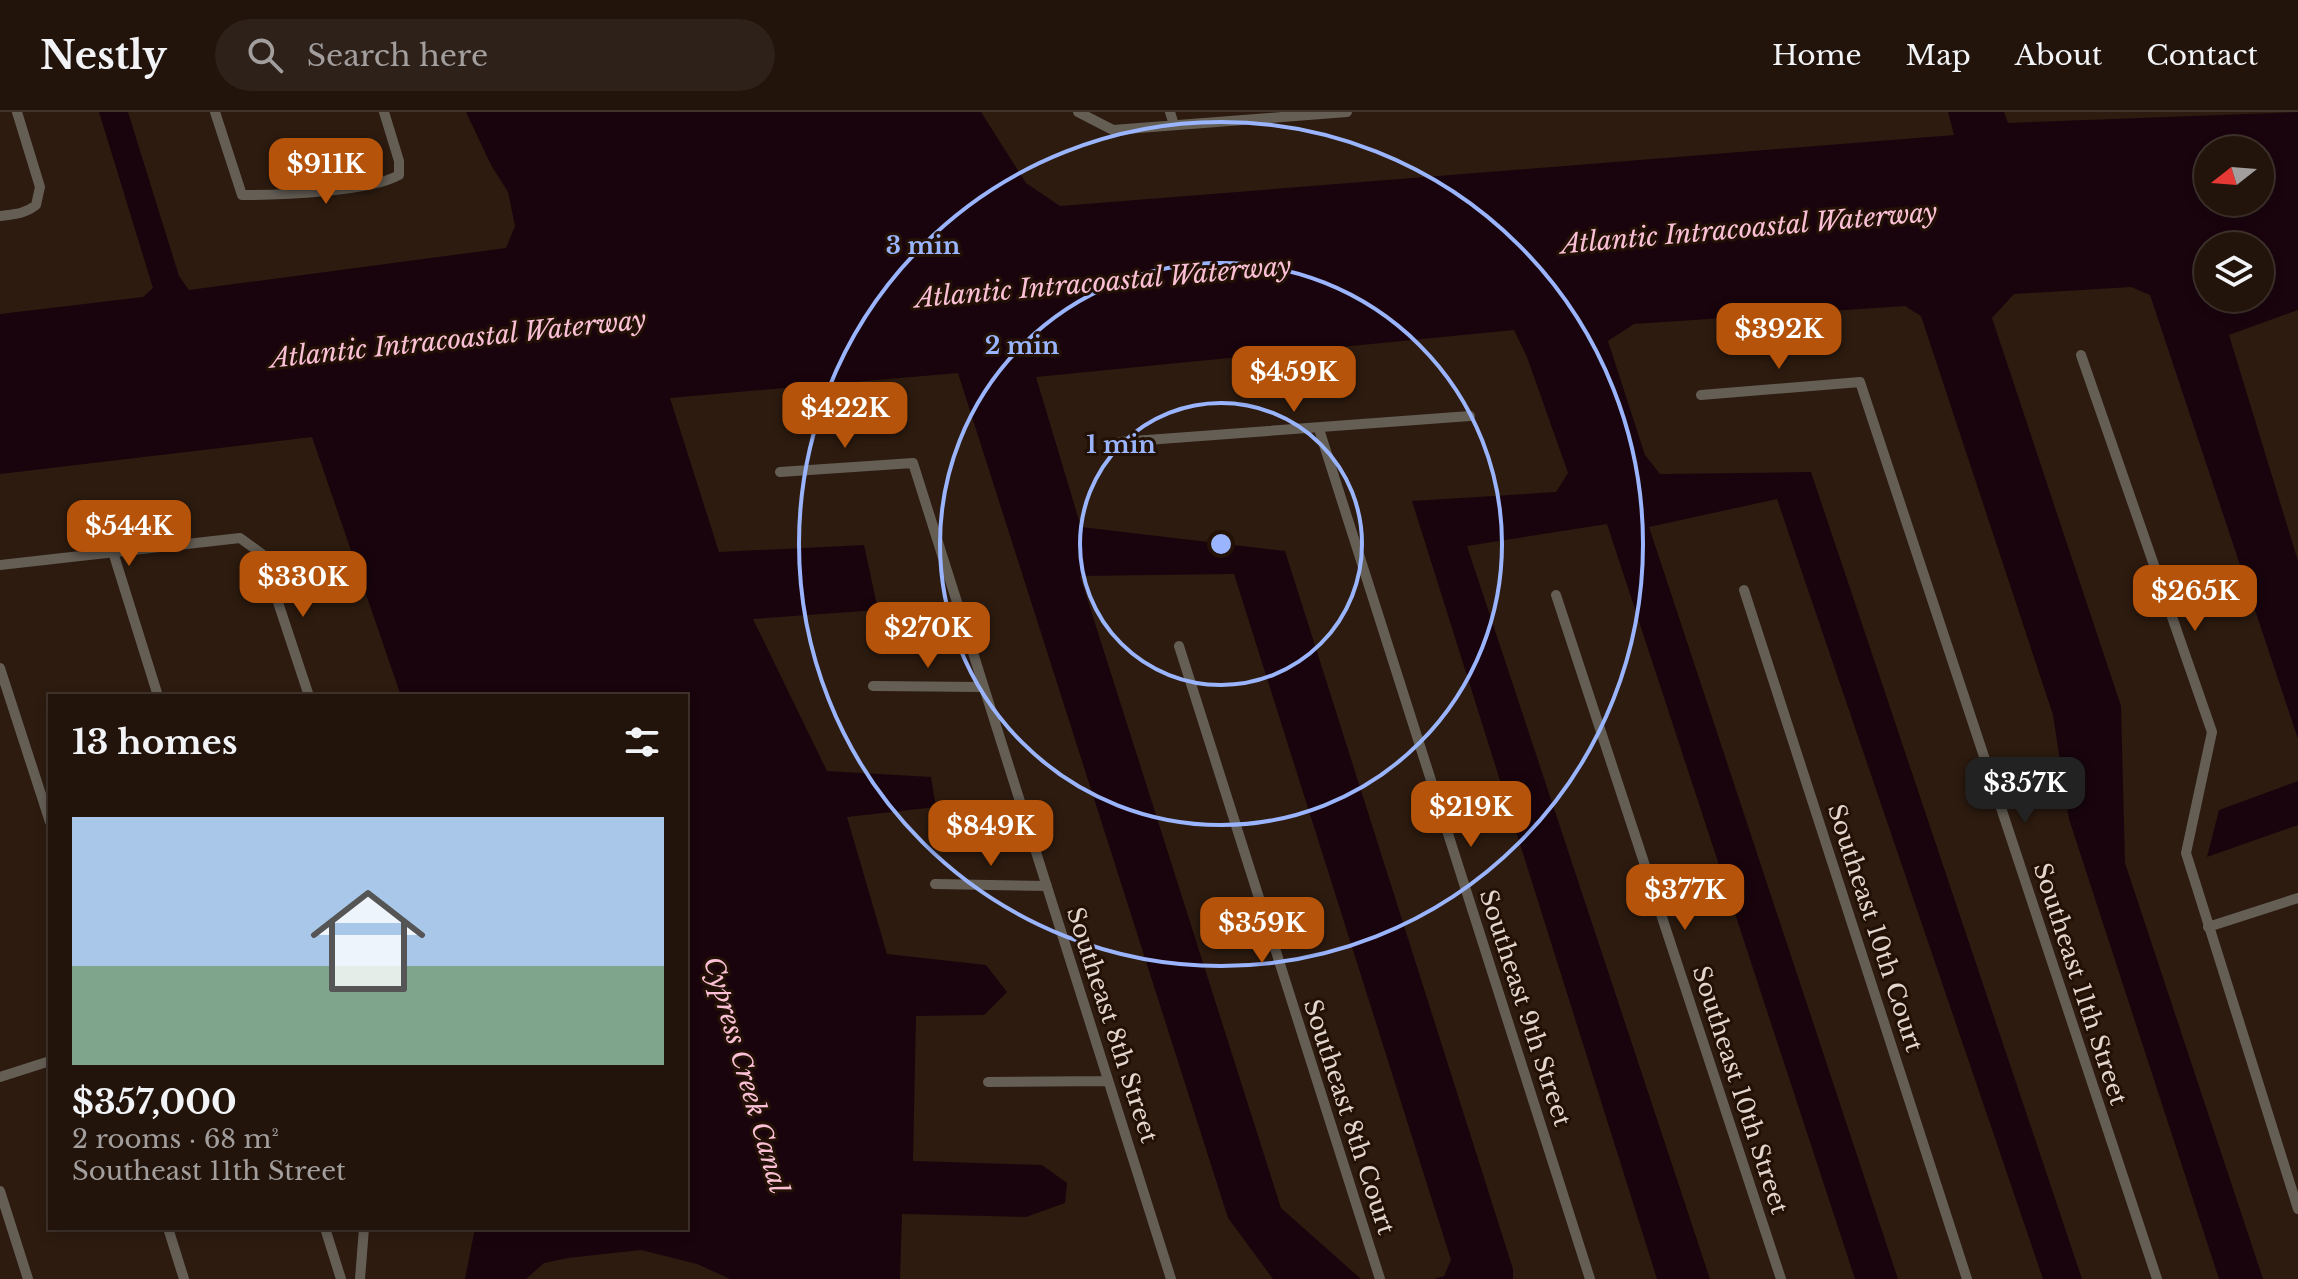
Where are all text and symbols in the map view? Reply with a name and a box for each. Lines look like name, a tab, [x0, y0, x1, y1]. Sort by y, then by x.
search box	[215, 19, 775, 91]
text: Nestly	[40, 32, 167, 79]
icon: search	[243, 33, 287, 77]
text: Search here	[307, 37, 488, 74]
text: Home	[1772, 38, 1862, 73]
text: Map	[1906, 38, 1971, 73]
text: About	[2015, 38, 2102, 73]
text: Contact	[2146, 38, 2258, 73]
north arrow	[2194, 136, 2274, 216]
map controls	[2194, 136, 2274, 312]
pin: $911K	[270, 138, 382, 206]
text: $911K	[287, 148, 365, 180]
water label: Atlantic Intracoastal Waterway	[1557, 196, 1939, 261]
text: 3 min	[886, 231, 961, 260]
button: layers	[2194, 232, 2274, 312]
water label: Atlantic Intracoastal Waterway	[911, 250, 1293, 315]
water label: Atlantic Intracoastal Waterway	[266, 303, 648, 375]
pin: $392K	[1723, 303, 1835, 371]
text: $392K	[1734, 313, 1824, 345]
text: 2 min	[985, 331, 1060, 360]
pin: $459K	[1238, 346, 1350, 414]
text: $459K	[1250, 356, 1338, 388]
pin: $422K	[789, 382, 901, 450]
text: $422K	[800, 392, 890, 424]
text: 1 min	[1086, 430, 1156, 459]
pin: $544K	[73, 500, 185, 568]
text: $544K	[85, 510, 173, 542]
centre of rings	[1207, 530, 1235, 558]
pin: $330K	[247, 551, 359, 619]
text: $330K	[258, 561, 348, 593]
pin: $265K	[2139, 565, 2251, 633]
text: $265K	[2151, 575, 2239, 607]
pin: $270K	[872, 602, 984, 670]
text: $270K	[884, 612, 972, 644]
icon: filters	[620, 720, 664, 764]
text: 13 homes	[72, 721, 238, 763]
pin: $357K	[1969, 757, 2081, 825]
text: $357K	[1983, 767, 2067, 799]
pin: $219K	[1415, 781, 1527, 849]
text: $219K	[1429, 791, 1513, 823]
pin: $849K	[935, 800, 1047, 868]
street label: Southeast 10th Court	[1822, 800, 1929, 1055]
text: $849K	[946, 810, 1036, 842]
street label: Southeast 11th Street	[2028, 859, 2133, 1109]
pin: $377K	[1629, 864, 1741, 932]
icon: home	[296, 869, 440, 1013]
text: $377K	[1644, 874, 1726, 906]
street label: Southeast 9th Street	[1474, 886, 1577, 1130]
pin: $359K	[1206, 897, 1318, 965]
street label: Southeast 8th Street	[1061, 903, 1164, 1146]
text: $359K	[1218, 907, 1306, 939]
water label: Cypress Creek Canal	[697, 953, 795, 1198]
street label: Southeast 10th Street	[1687, 962, 1794, 1218]
street label: Southeast 8th Court	[1298, 996, 1401, 1238]
text: $357,000	[72, 1081, 237, 1123]
text: 2 rooms · 68 m²	[72, 1123, 279, 1155]
text: Southeast 11th Street	[72, 1155, 346, 1187]

